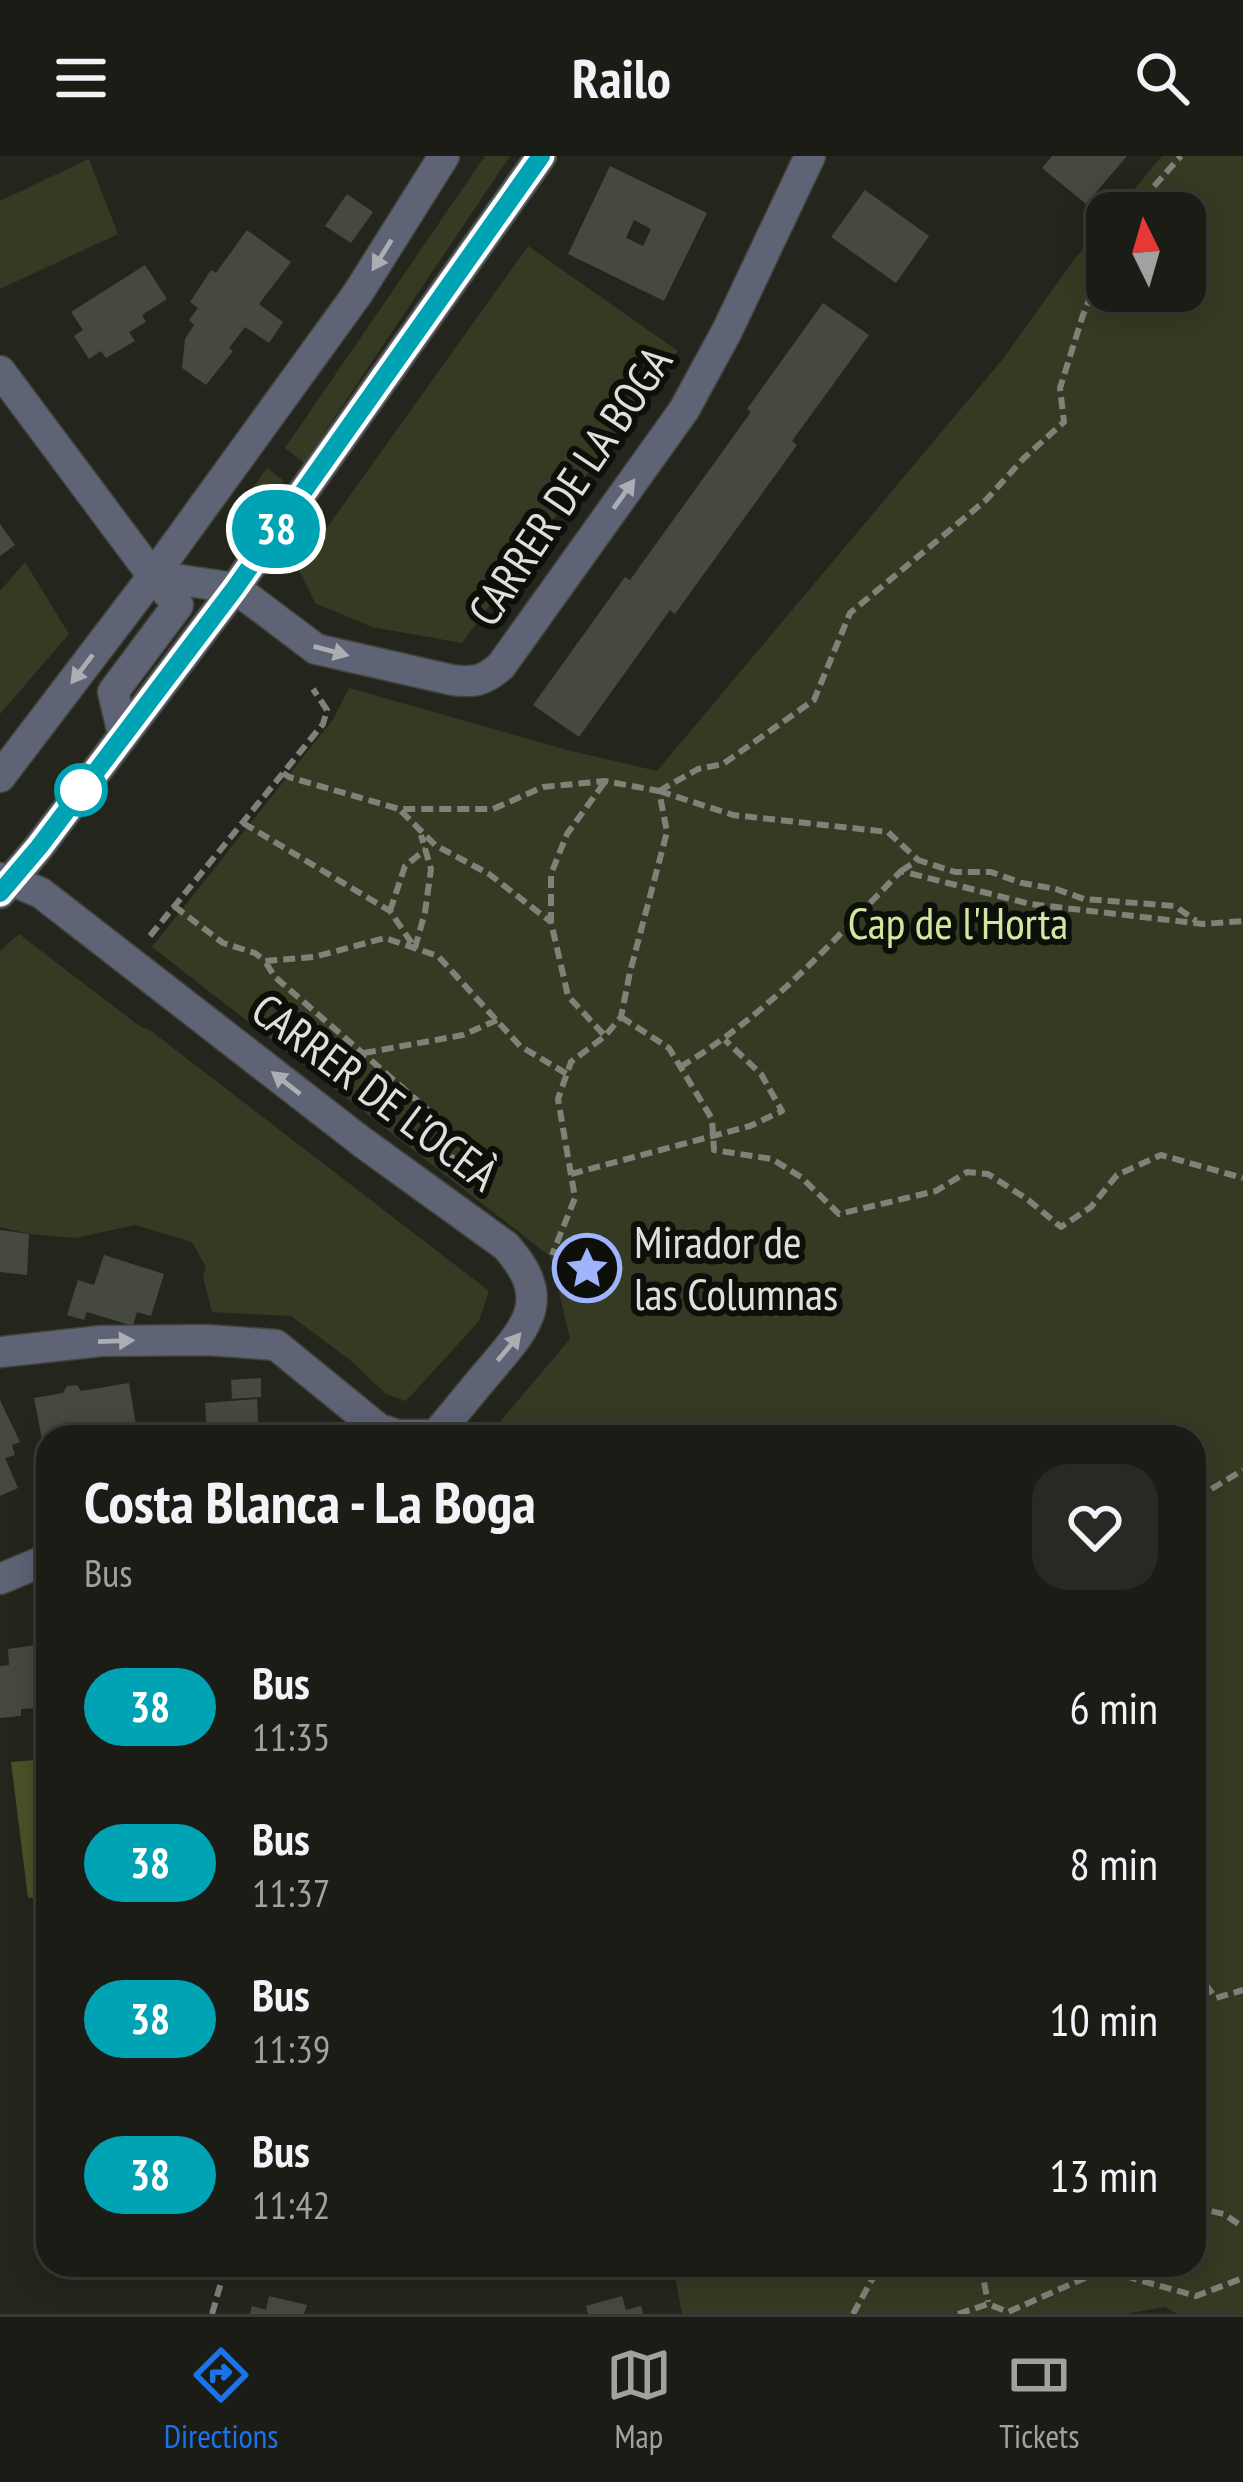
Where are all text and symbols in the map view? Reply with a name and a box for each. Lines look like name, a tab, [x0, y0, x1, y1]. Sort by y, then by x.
text: Railo	[572, 43, 671, 113]
icon: menu	[48, 45, 114, 111]
icon: search	[1129, 45, 1195, 111]
north arrow	[1086, 192, 1206, 312]
map controls	[1086, 192, 1206, 312]
one-way arrow	[372, 238, 393, 272]
street label: CARRER DE LA BOGA	[454, 334, 684, 636]
one-way arrow	[612, 478, 635, 510]
line badge: 38	[222, 490, 330, 568]
text: 38	[256, 501, 296, 556]
one-way arrow	[313, 643, 350, 662]
one-way arrow	[70, 654, 95, 685]
unlabelled marker	[56, 765, 106, 815]
park label: Cap de l'Horta	[848, 893, 1068, 951]
street label: CARRER DE L'OCEÀ	[241, 980, 511, 1203]
one-way arrow	[270, 1071, 301, 1096]
place label: Mirador de las Columnas	[634, 1212, 838, 1322]
place icon: Mirador de las Columnas	[552, 1233, 622, 1303]
one-way arrow	[98, 1332, 136, 1351]
one-way arrow	[496, 1332, 522, 1362]
button: heart	[1032, 1464, 1158, 1590]
text: Costa Blanca - La Boga	[84, 1465, 536, 1539]
text: Bus	[84, 1547, 132, 1598]
text: Bus	[252, 1653, 310, 1711]
text: 6 min	[1069, 1678, 1158, 1736]
text: 38	[130, 1679, 170, 1734]
text: 11:35	[252, 1711, 330, 1762]
text: Bus	[252, 1809, 310, 1867]
text: 8 min	[1069, 1834, 1158, 1892]
text: 38	[130, 1835, 170, 1890]
text: 11:37	[252, 1867, 330, 1918]
text: Bus	[252, 1965, 310, 2023]
text: 10 min	[1049, 1990, 1158, 2048]
text: 38	[130, 1991, 170, 2046]
text: 11:39	[252, 2023, 330, 2074]
text: Bus	[252, 2121, 310, 2179]
text: 13 min	[1049, 2146, 1158, 2204]
text: 38	[130, 2147, 170, 2202]
text: 11:42	[252, 2179, 330, 2230]
tab: Directions	[164, 2342, 278, 2457]
tab: Map	[606, 2342, 672, 2457]
tab: Tickets	[999, 2342, 1079, 2457]

